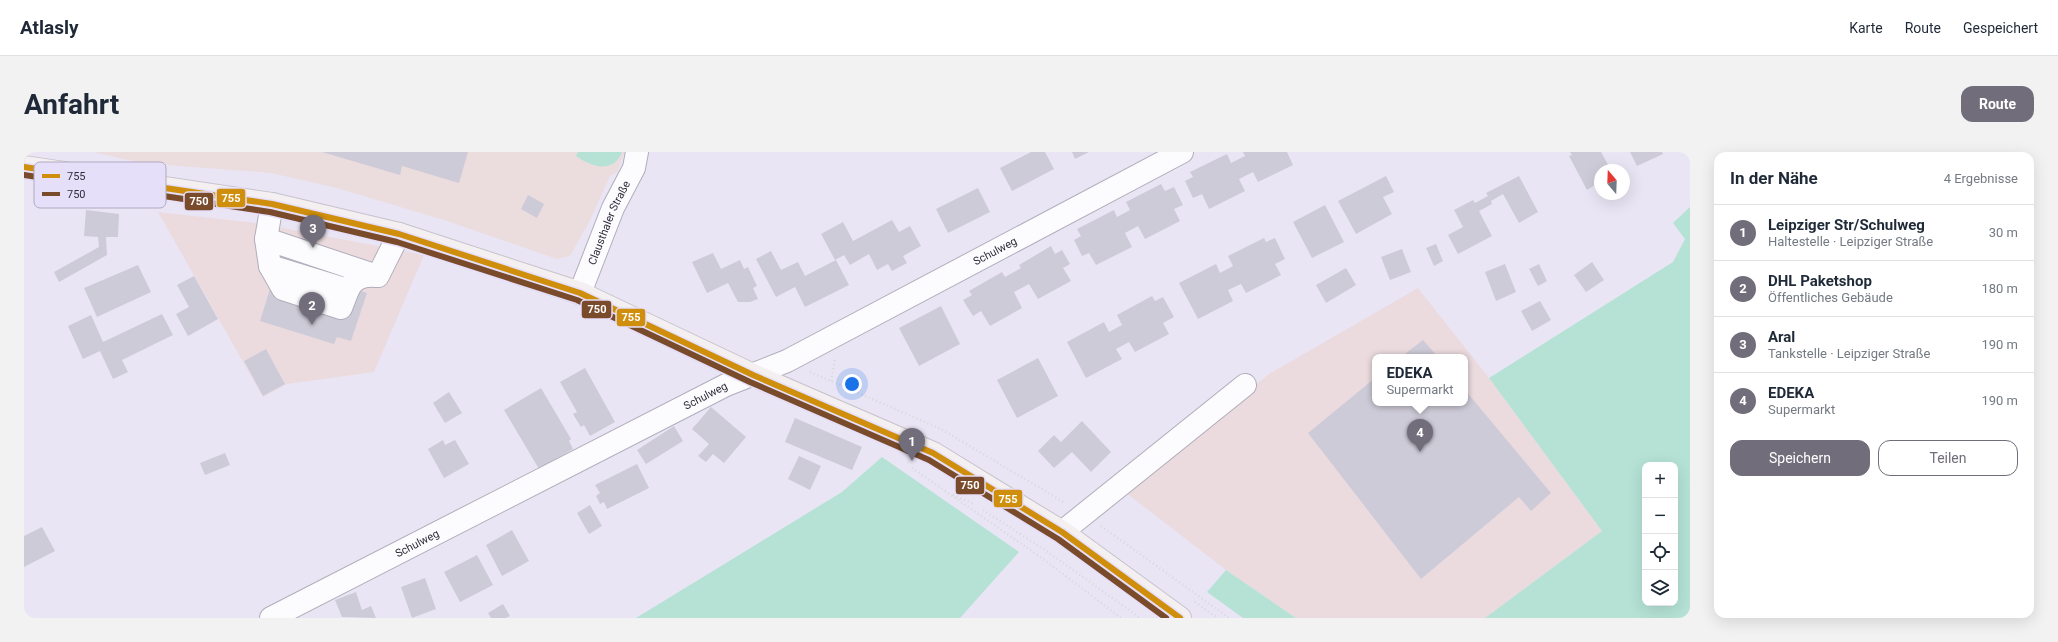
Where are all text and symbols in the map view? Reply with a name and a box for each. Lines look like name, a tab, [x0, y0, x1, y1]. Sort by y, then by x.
text: Atlasly	[20, 16, 79, 39]
text: Karte	[1849, 20, 1883, 36]
text: Route	[1905, 20, 1941, 36]
text: Gespeichert	[1963, 20, 2038, 36]
button: Route	[1961, 86, 2034, 122]
text: Anfahrt	[24, 88, 119, 121]
legend	[34, 162, 166, 208]
north arrow	[1594, 164, 1630, 200]
text: In der Nähe	[1730, 168, 1818, 188]
text: 755	[67, 170, 86, 183]
text: 4 Ergebnisse	[1944, 171, 2018, 186]
street label: Clausthaler Straße	[586, 179, 633, 267]
text: 750	[67, 188, 86, 201]
line badge: 755	[216, 188, 246, 208]
line badge: 750	[184, 192, 214, 211]
text: 755	[222, 192, 240, 205]
text: 750	[190, 195, 208, 208]
pin: 3	[300, 215, 326, 248]
text: Leipziger Str/Schulweg	[1768, 216, 1925, 234]
text: 1	[1739, 225, 1747, 240]
text: 30 m	[1989, 225, 2018, 240]
text: Haltestelle · Leipziger Straße	[1768, 234, 1933, 249]
street label: Schulweg	[971, 235, 1019, 268]
text: DHL Paketshop	[1768, 272, 1872, 290]
text: 2	[1739, 281, 1747, 296]
text: 180 m	[1981, 281, 2018, 296]
text: Öffentliches Gebäude	[1768, 290, 1893, 305]
pin: 2	[299, 292, 325, 325]
line badge: 750	[581, 300, 612, 319]
text: 750	[588, 303, 606, 316]
line badge: 755	[616, 308, 646, 327]
text: 755	[622, 311, 640, 324]
text: Aral	[1768, 328, 1795, 346]
text: 3	[1739, 337, 1747, 352]
text: 190 m	[1981, 337, 2018, 352]
text: Tankstelle · Leipziger Straße	[1768, 346, 1930, 361]
popup	[1372, 354, 1468, 406]
text: EDEKA	[1386, 364, 1433, 382]
your location	[842, 374, 862, 394]
street label: Schulweg	[682, 379, 730, 413]
text: Supermarkt	[1386, 382, 1454, 397]
text: EDEKA	[1768, 384, 1814, 402]
text: 4	[1739, 393, 1747, 408]
text: 190 m	[1981, 393, 2018, 408]
text: Supermarkt	[1768, 402, 1835, 417]
pin: 4	[1407, 419, 1433, 452]
pin: 1	[899, 428, 925, 461]
button: Speichern	[1730, 440, 1870, 476]
button: Teilen	[1878, 440, 2018, 476]
map controls	[1642, 462, 1678, 606]
button: +	[1642, 462, 1678, 498]
line badge: 750	[955, 476, 985, 495]
text: 750	[961, 479, 979, 492]
line badge: 755	[993, 489, 1023, 508]
text: 755	[999, 493, 1017, 506]
button: −	[1642, 498, 1678, 534]
street label: Schulweg	[393, 527, 441, 560]
button: locate	[1642, 534, 1678, 570]
button: layers	[1642, 570, 1678, 606]

